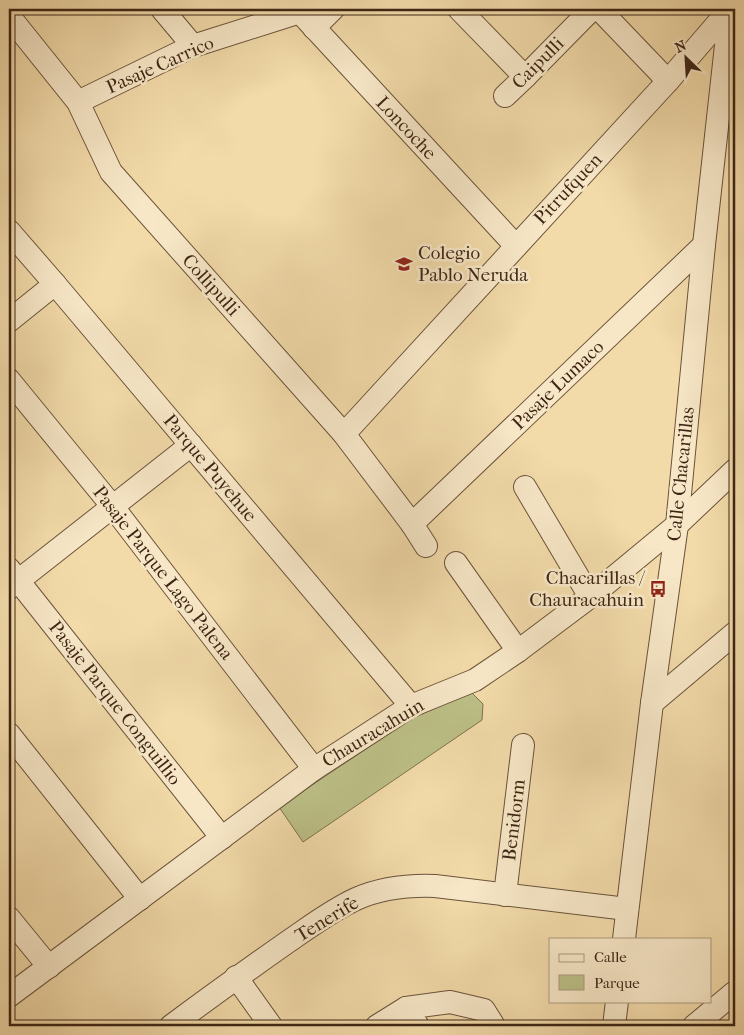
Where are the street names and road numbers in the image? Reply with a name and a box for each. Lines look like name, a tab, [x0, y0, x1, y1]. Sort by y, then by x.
street label: Pasaje Carrico	[103, 31, 218, 99]
street label: Caipulli	[507, 32, 569, 94]
street label: Loncoche	[371, 92, 441, 164]
street label: Pitrufquen	[529, 149, 607, 229]
street label: Collipulli	[178, 250, 245, 321]
street label: Pasaje Lumaco	[508, 336, 609, 434]
street label: Calle Chacarillas	[663, 406, 699, 542]
street label: Parque Puyehue	[159, 410, 261, 526]
street label: Pasaje Parque Lago Palena	[88, 482, 238, 665]
street label: Pasaje Parque Conguillio	[44, 617, 186, 790]
street label: Chauracahuin	[318, 694, 428, 772]
street label: Benidorm	[498, 778, 530, 862]
street label: Tenerife	[291, 892, 363, 946]

